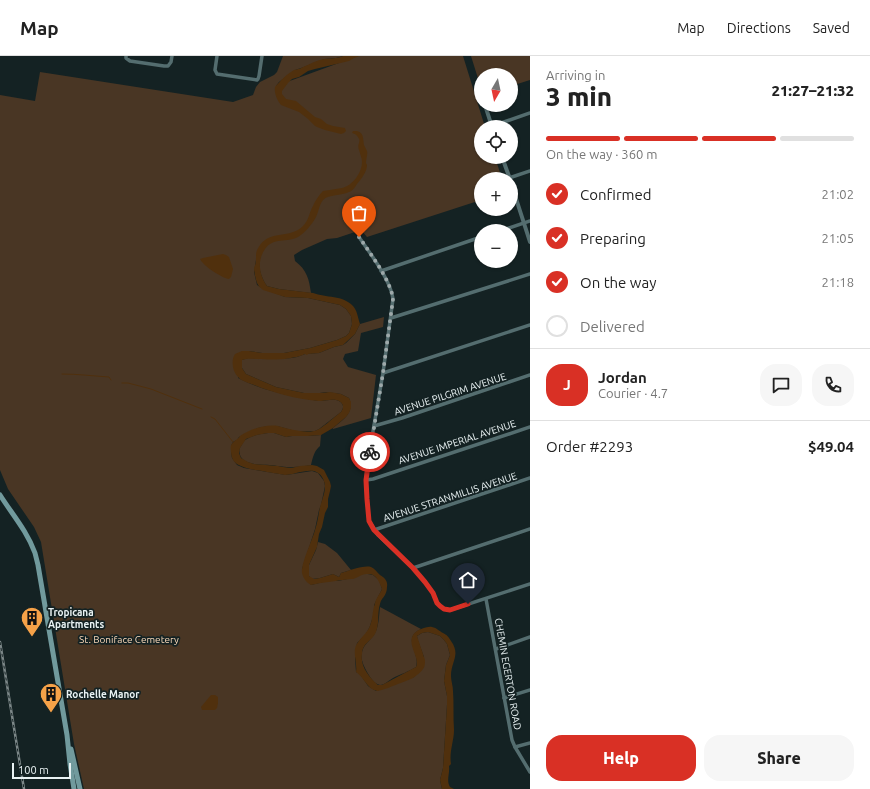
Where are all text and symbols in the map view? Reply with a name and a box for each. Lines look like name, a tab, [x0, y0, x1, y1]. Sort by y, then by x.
text: Map	[20, 17, 59, 39]
text: Map	[677, 20, 705, 36]
text: Directions	[727, 20, 791, 36]
text: Saved	[813, 20, 850, 36]
north arrow	[474, 68, 518, 112]
map controls	[474, 68, 518, 268]
text: Arriving in	[546, 68, 605, 82]
text: 3 min	[546, 82, 612, 111]
text: 21:27–21:32	[771, 82, 854, 99]
button: locate	[474, 120, 518, 164]
text: On the way · 360 m	[546, 147, 658, 161]
button: +	[474, 172, 518, 216]
icon: check	[546, 183, 568, 205]
text: Confirmed	[580, 186, 652, 203]
text: 21:02	[821, 187, 854, 201]
pin	[342, 196, 376, 237]
icon: bag	[348, 202, 370, 224]
button: −	[474, 224, 518, 268]
icon: check	[546, 227, 568, 249]
text: Preparing	[580, 230, 646, 247]
text: 21:05	[821, 231, 854, 245]
icon: check	[546, 271, 568, 293]
text: On the way	[580, 274, 656, 291]
text: 21:18	[821, 275, 854, 289]
text: Delivered	[580, 318, 645, 335]
button: chat	[760, 364, 802, 406]
button: phone	[812, 364, 854, 406]
text: Jordan	[598, 369, 647, 386]
street label: AVENUE PILGRIM AVENUE	[393, 371, 508, 417]
text: J	[563, 376, 571, 393]
text: Courier · 4.7	[598, 386, 668, 400]
street label: AVENUE IMPERIAL AVENUE	[397, 418, 517, 466]
courier	[350, 432, 390, 472]
text: Order #2293	[546, 438, 633, 455]
text: $49.04	[808, 438, 854, 455]
icon: bike	[359, 441, 381, 463]
street label: AVENUE STRANMILLIS AVENUE	[382, 470, 519, 524]
pin	[451, 563, 485, 604]
icon: home	[457, 569, 479, 591]
building icon: Tropicana Apartments	[19, 605, 45, 638]
place label: Tropicana Apartments	[48, 607, 104, 630]
street label: CHEMIN EGERTON ROAD	[493, 617, 523, 731]
park label: St. Boniface Cemetery	[79, 634, 179, 645]
building icon: Rochelle Manor	[38, 681, 64, 714]
place label: Rochelle Manor	[66, 689, 140, 700]
button: Help	[546, 735, 696, 781]
button: Share	[704, 735, 854, 781]
scale bar	[12, 761, 71, 780]
text: 100 m	[18, 764, 49, 776]

